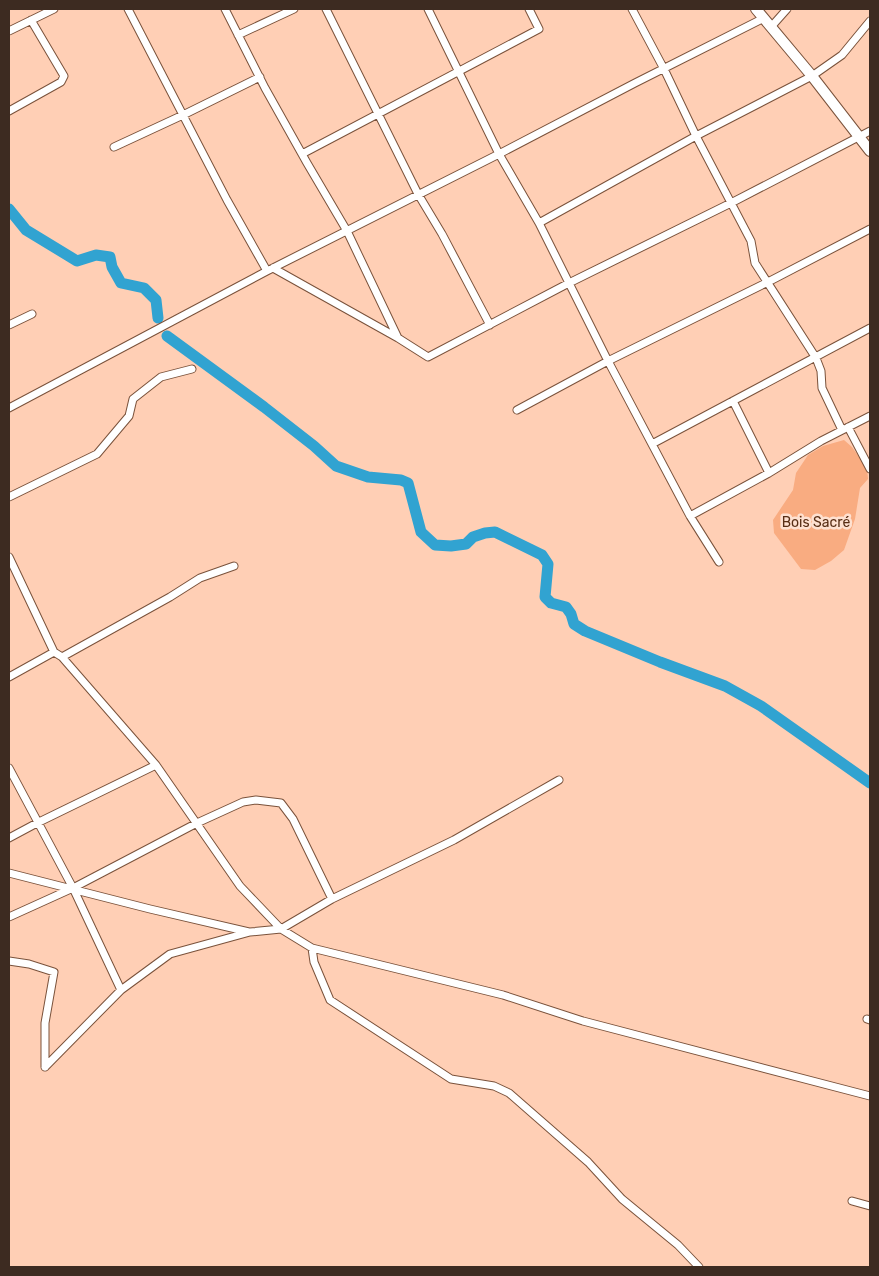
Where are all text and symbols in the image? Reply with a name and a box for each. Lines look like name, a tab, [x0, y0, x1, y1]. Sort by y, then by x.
park label: Bois Sacré	[782, 514, 850, 531]

